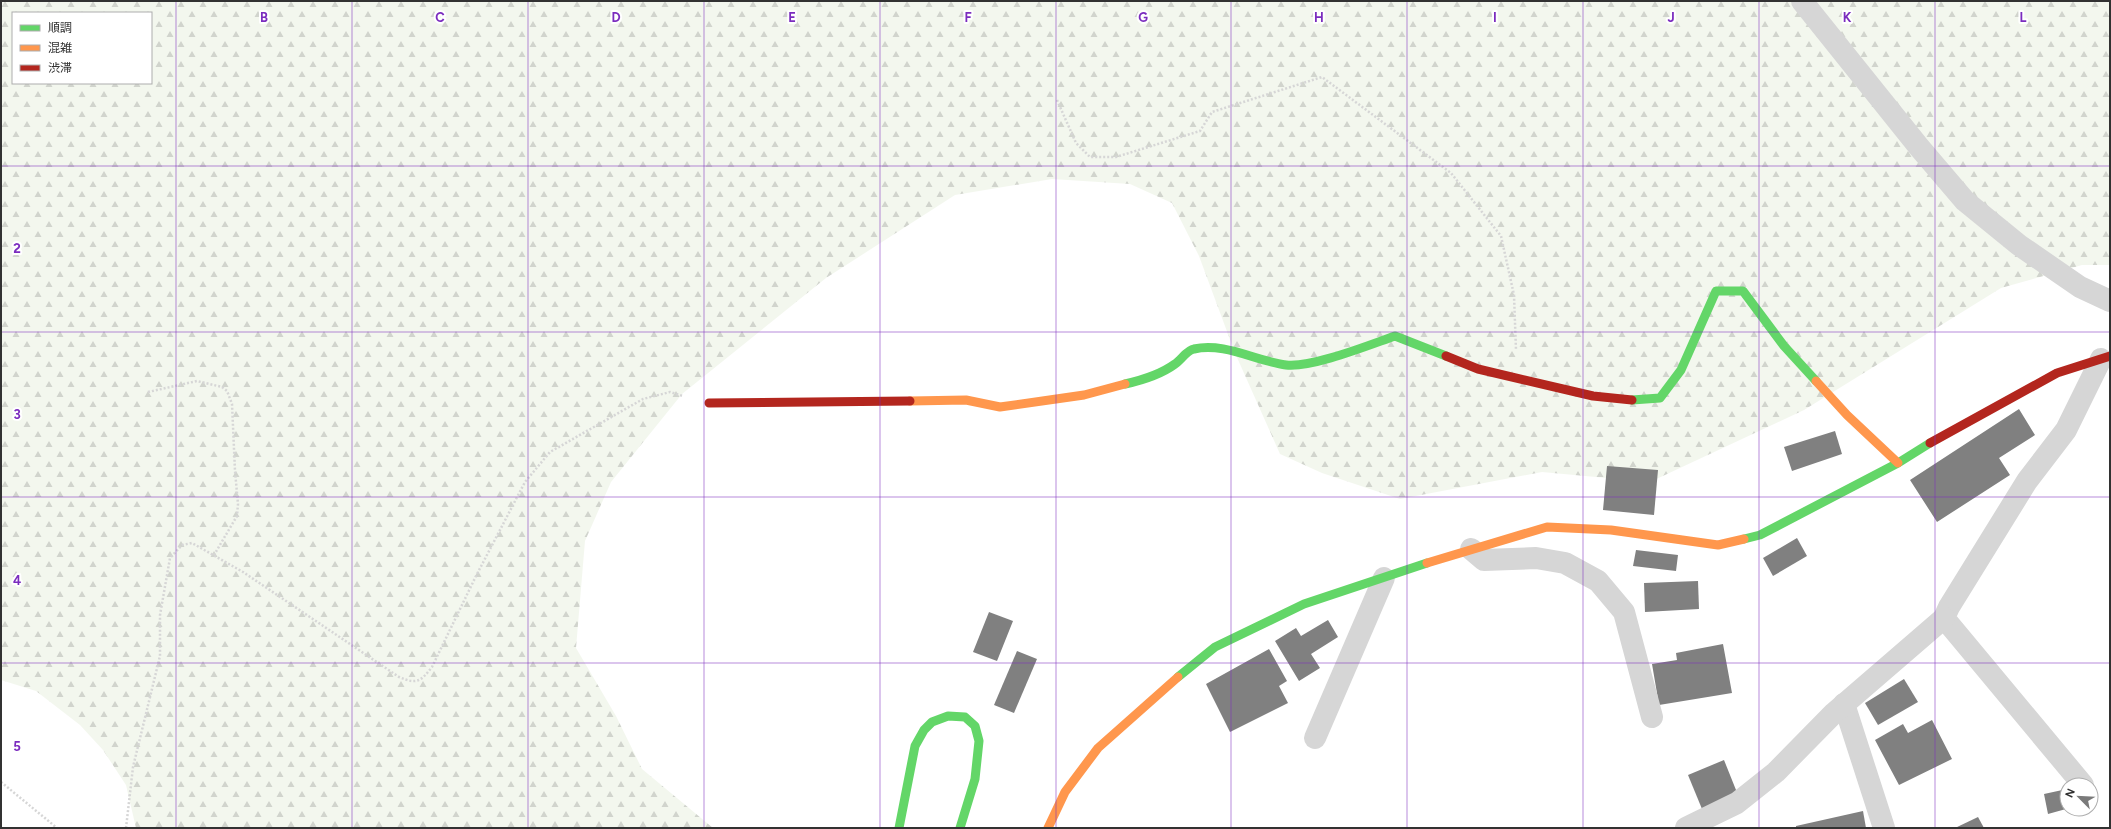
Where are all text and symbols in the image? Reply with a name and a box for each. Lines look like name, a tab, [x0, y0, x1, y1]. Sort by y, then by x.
text: B	[260, 10, 268, 25]
text: C	[435, 10, 445, 25]
text: D	[611, 10, 621, 25]
text: E	[788, 10, 796, 25]
text: F	[964, 10, 972, 25]
text: G	[1138, 10, 1148, 25]
text: H	[1314, 10, 1324, 25]
text: I	[1493, 10, 1497, 25]
text: J	[1667, 10, 1675, 25]
text: K	[1843, 10, 1852, 25]
text: L	[2020, 10, 2027, 25]
legend	[12, 12, 152, 84]
text: 順調	[48, 21, 72, 35]
text: 混雑	[48, 41, 72, 55]
text: 渋滞	[48, 61, 72, 75]
text: 2	[13, 241, 21, 256]
text: 3	[13, 407, 21, 422]
text: 4	[13, 573, 21, 588]
text: 5	[13, 739, 21, 754]
north arrow	[2059, 777, 2099, 817]
text: N	[2063, 787, 2078, 800]

